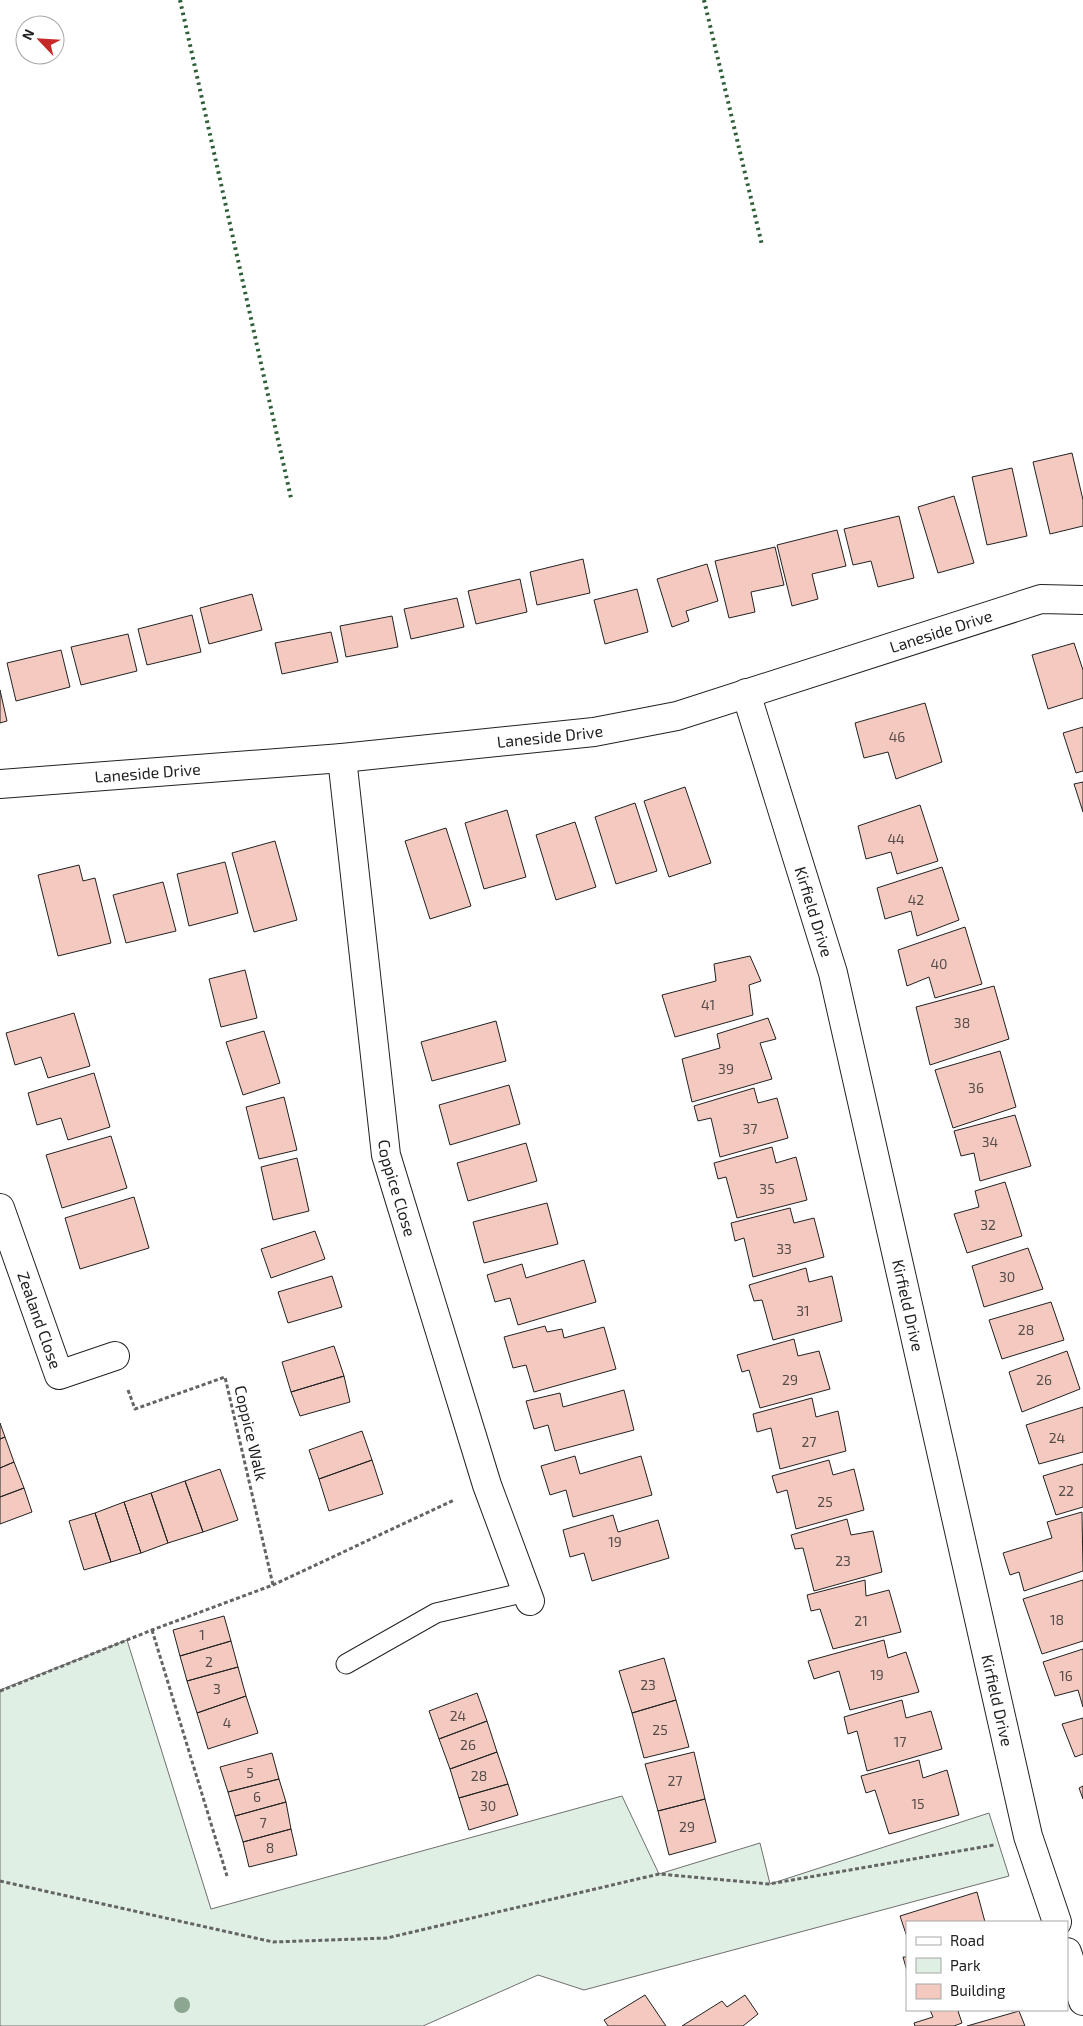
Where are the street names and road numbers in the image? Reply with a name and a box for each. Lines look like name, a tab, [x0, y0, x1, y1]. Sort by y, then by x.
street label: Laneside Drive	[887, 605, 994, 656]
street label: Laneside Drive	[496, 721, 604, 751]
street label: Laneside Drive	[94, 759, 201, 786]
street label: Kirfield Drive	[791, 864, 837, 959]
street label: Coppice Close	[375, 1138, 420, 1239]
street label: Kirfield Drive	[889, 1258, 928, 1353]
street label: Zealand Close	[14, 1269, 66, 1371]
street label: Coppice Walk	[231, 1383, 272, 1482]
street label: Kirfield Drive	[978, 1653, 1017, 1748]

